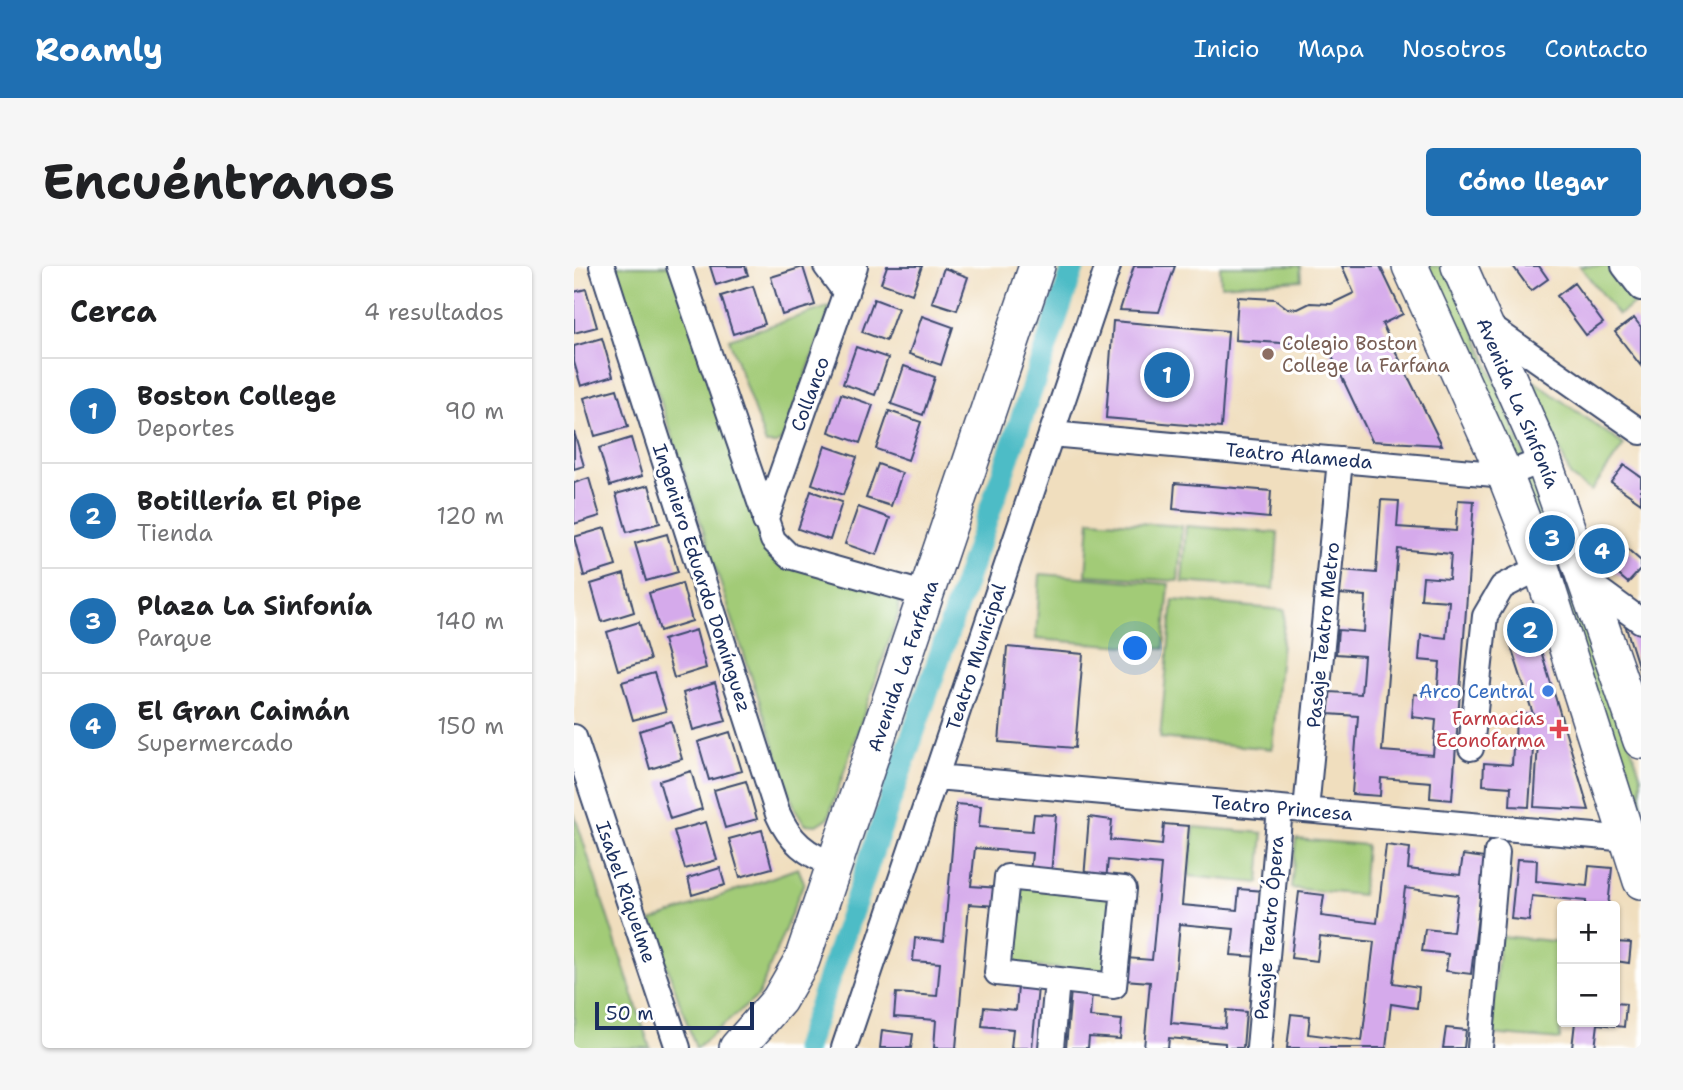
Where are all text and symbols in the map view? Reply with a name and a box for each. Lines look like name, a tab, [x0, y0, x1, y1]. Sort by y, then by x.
text: Roamly	[35, 27, 163, 72]
text: Inicio	[1194, 33, 1260, 65]
text: Mapa	[1298, 33, 1364, 65]
text: Nosotros	[1402, 33, 1507, 65]
text: Contacto	[1545, 33, 1648, 65]
button: Cómo llegar	[1426, 148, 1641, 216]
text: Encuéntranos	[42, 149, 395, 215]
text: Cerca	[70, 291, 157, 332]
text: 4 resultados	[364, 297, 504, 327]
street label: Avenida La Sinfonía	[1471, 314, 1565, 492]
place label: Colegio Boston College la Farfana	[1282, 331, 1450, 378]
marker: Colegio Boston College la Farfana	[1260, 346, 1276, 362]
pin: 1	[1144, 349, 1190, 401]
street label: Collanco	[785, 353, 835, 435]
text: Boston College	[137, 378, 337, 413]
text: 1	[88, 396, 98, 426]
text: 90 m	[444, 396, 504, 426]
text: Deportes	[137, 413, 235, 443]
street label: Teatro Alameda	[1224, 437, 1374, 475]
street label: Ingeniero Eduardo Domínguez	[647, 441, 757, 715]
text: Botillería El Pipe	[137, 483, 362, 518]
text: 2	[85, 501, 101, 531]
text: 120 m	[436, 501, 504, 531]
pin: 3	[1529, 512, 1575, 564]
text: Tienda	[137, 518, 213, 548]
pin: 4	[1579, 525, 1625, 577]
street label: Pasaje Teatro Metro	[1301, 541, 1345, 729]
street label: Avenida La Farfana	[862, 577, 944, 755]
street label: Teatro Municipal	[940, 580, 1012, 734]
text: Plaza La Sinfonía	[137, 588, 372, 623]
pin: 2	[1507, 604, 1553, 656]
text: 3	[85, 606, 101, 636]
text: 140 m	[436, 606, 504, 636]
text: Parque	[137, 623, 212, 653]
your location	[1118, 631, 1152, 665]
place label: Arco Central	[1419, 679, 1534, 704]
marker: Arco Central	[1540, 683, 1556, 699]
text: El Gran Caimán	[137, 693, 350, 728]
place label: Farmacias Econofarma	[1436, 706, 1545, 753]
text: 4	[85, 711, 101, 741]
text: 150 m	[437, 711, 504, 741]
marker: Farmacias Econofarma	[1551, 721, 1567, 737]
text: Supermercado	[137, 728, 293, 758]
street label: Teatro Princesa	[1210, 789, 1354, 827]
street label: Isabel Riquelme	[590, 818, 662, 966]
street label: Pasaje Teatro Ópera	[1247, 835, 1290, 1021]
map controls	[1557, 901, 1620, 1027]
button: +	[1557, 901, 1620, 964]
button: −	[1557, 964, 1620, 1027]
scale bar	[595, 999, 754, 1031]
text: 50 m	[606, 1001, 654, 1026]

